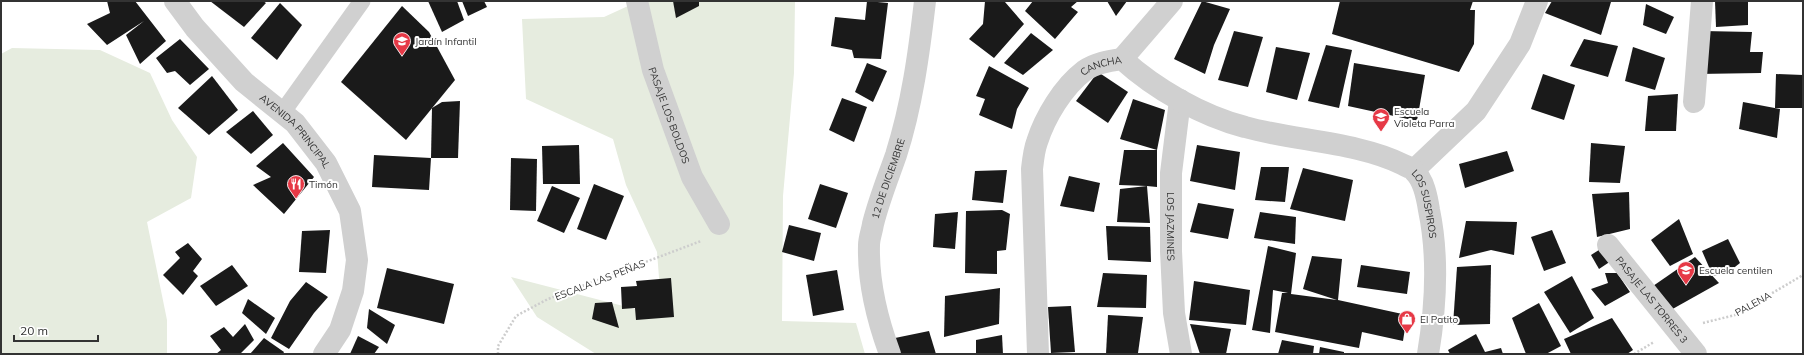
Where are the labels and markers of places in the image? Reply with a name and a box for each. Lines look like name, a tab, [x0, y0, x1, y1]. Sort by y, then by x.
school or university icon: Jardín Infantil	[392, 31, 412, 56]
place label: Jardín Infantil	[415, 35, 477, 48]
place label: Escuela Violeta Parra	[1394, 105, 1454, 130]
school or university icon: Escuela Violeta Parra	[1371, 107, 1391, 132]
restaurant icon: Timón	[286, 174, 306, 199]
place label: Timón	[309, 178, 338, 191]
school or university icon: Escuela centilen	[1676, 260, 1696, 285]
place label: Escuela centilen	[1699, 264, 1773, 277]
shop icon: El Patito	[1397, 309, 1417, 334]
place label: El Patito	[1420, 313, 1458, 326]

